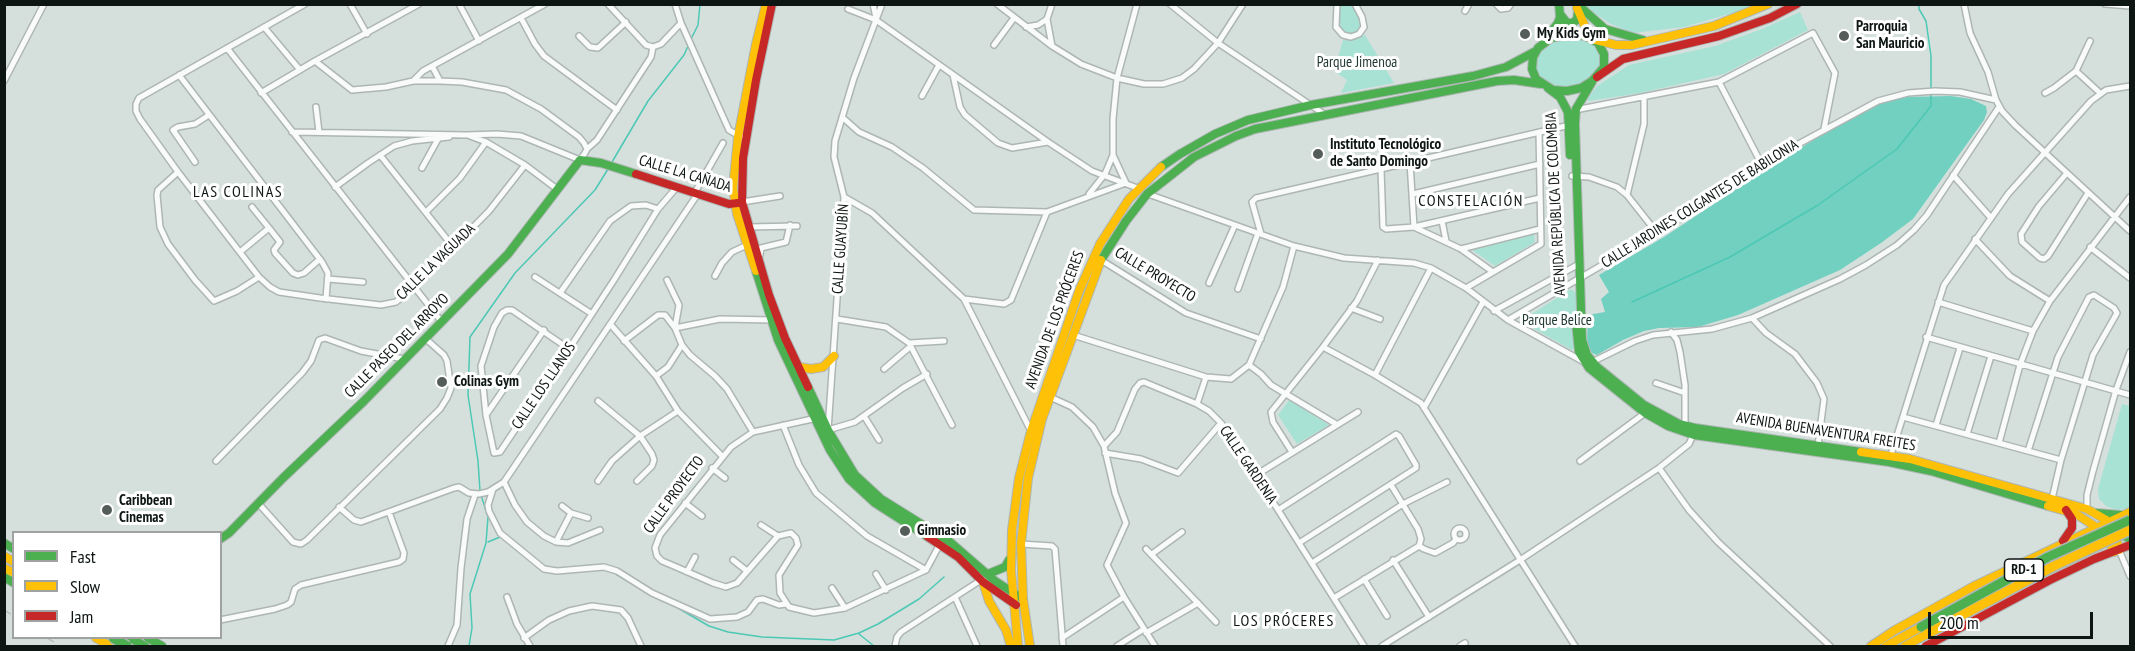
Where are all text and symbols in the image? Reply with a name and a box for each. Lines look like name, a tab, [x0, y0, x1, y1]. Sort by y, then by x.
place label: Parroquia San Mauricio	[1856, 18, 1925, 53]
place label: My Kids Gym	[1537, 25, 1606, 43]
marker: My Kids Gym	[1518, 27, 1532, 41]
marker: Parroquia San Mauricio	[1837, 29, 1851, 43]
park label: Parque Jimenoa	[1317, 54, 1397, 72]
street label: AVENIDA REPÚBLICA DE COLOMBIA	[1542, 112, 1570, 296]
place label: Instituto Tecnológico de Santo Domingo	[1330, 136, 1441, 171]
street label: CALLE JARDINES COLGANTES DE BABILONIA	[1598, 136, 1802, 272]
marker: Instituto Tecnológico de Santo Domingo	[1311, 147, 1325, 161]
street label: CALLE LA CAÑADA	[637, 151, 733, 197]
district label: LAS COLINAS	[193, 182, 283, 202]
district label: CONSTELACIÓN	[1418, 191, 1524, 211]
street label: CALLE GUAYUBÍN	[829, 203, 853, 295]
street label: CALLE LA VAGUADA	[393, 220, 479, 304]
street label: CALLE PROYECTO	[1111, 244, 1199, 306]
street label: AVENIDA DE LOS PRÓCERES	[1022, 249, 1088, 391]
street label: CALLE PASEO DEL ARROYO	[341, 290, 453, 402]
park label: Parque Belice	[1522, 312, 1592, 330]
street label: CALLE LOS LLANOS	[508, 339, 580, 433]
place label: Colinas Gym	[454, 373, 519, 391]
marker: Colinas Gym	[435, 375, 449, 389]
street label: AVENIDA BUENAVENTURA FREITES	[1735, 409, 1917, 455]
street label: CALLE GARDENIA	[1215, 423, 1281, 507]
street label: CALLE PROYECTO	[640, 453, 708, 537]
place label: Caribbean Cinemas	[119, 492, 172, 527]
marker: Caribbean Cinemas	[100, 503, 114, 517]
place label: Gimnasio	[917, 522, 966, 540]
marker: Gimnasio	[898, 524, 912, 538]
legend	[12, 531, 222, 639]
text: Fast	[70, 545, 96, 568]
road number: RD-1	[2004, 559, 2044, 581]
text: Slow	[70, 575, 100, 598]
scale bar	[1931, 600, 2096, 638]
text: Jam	[70, 605, 93, 628]
district label: LOS PRÓCERES	[1233, 611, 1335, 631]
text: 200 m	[1939, 611, 1979, 634]

